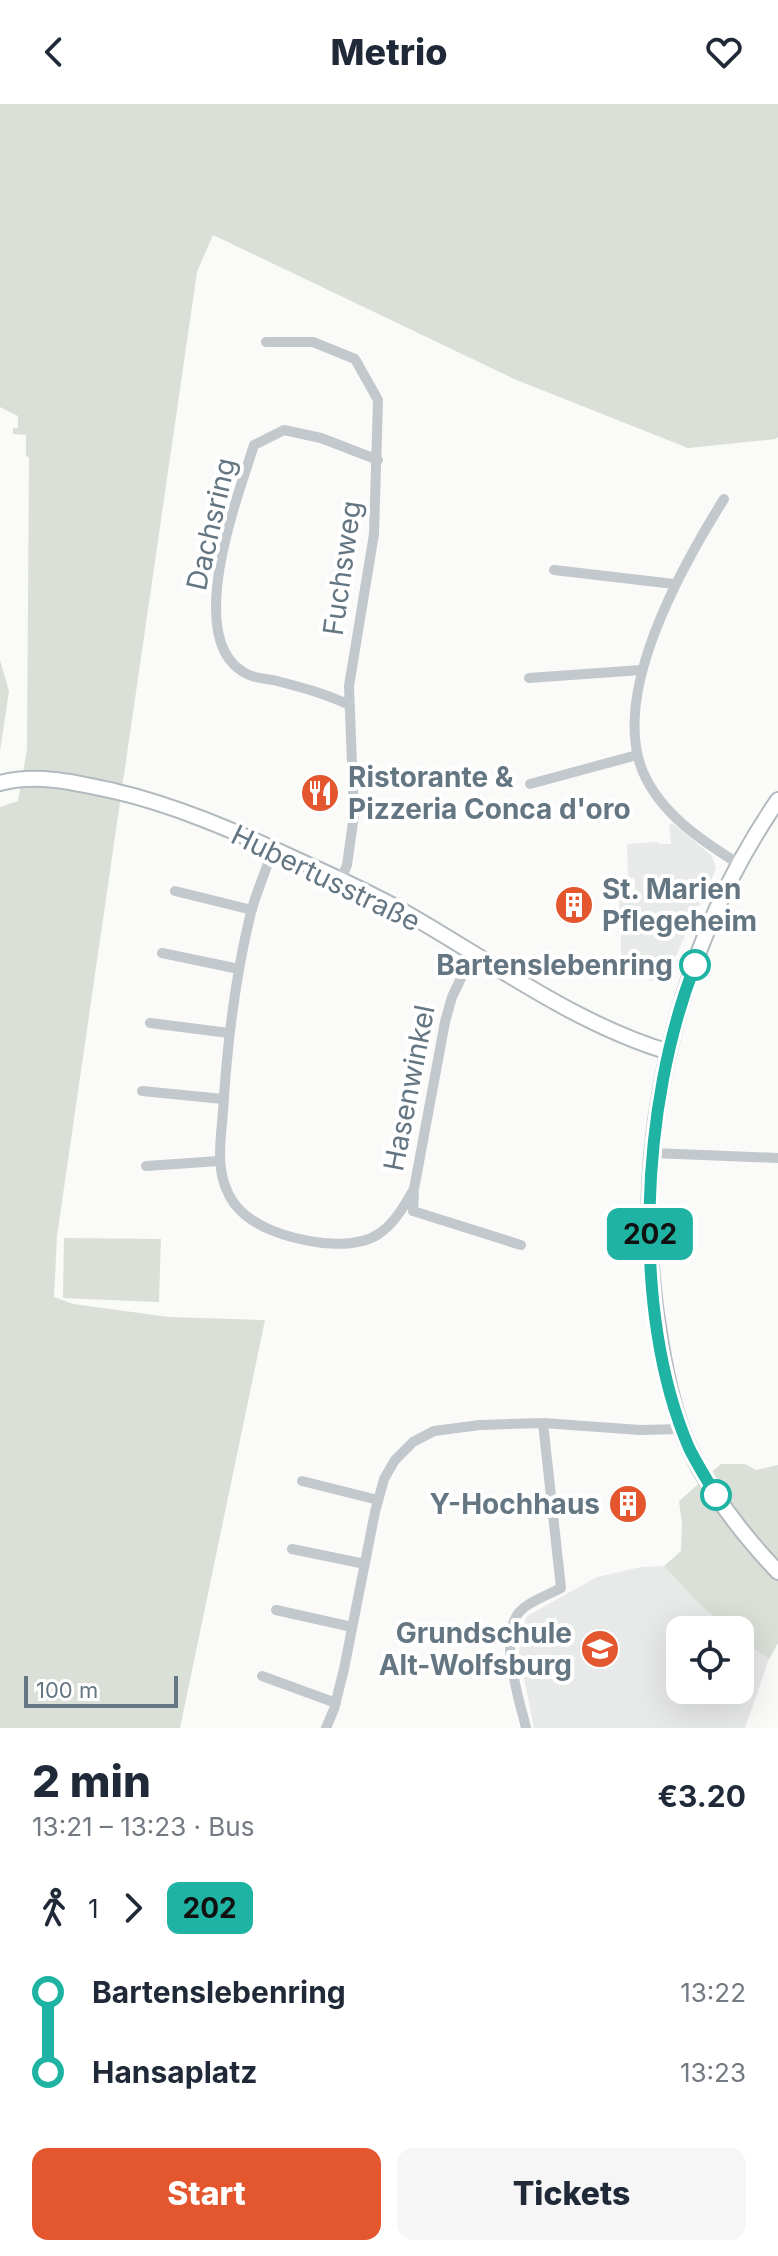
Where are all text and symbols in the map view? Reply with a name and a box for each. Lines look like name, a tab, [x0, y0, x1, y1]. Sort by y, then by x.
icon: back	[32, 30, 76, 74]
text: Metrio	[330, 30, 448, 74]
icon: heart	[702, 30, 746, 74]
street label: Dachsring	[179, 455, 243, 593]
street label: Fuchsweg	[316, 499, 368, 637]
place label: Ristorante & Pizzeria Conca d'oro	[348, 760, 631, 826]
restaurant icon: Ristorante & Pizzeria Conca d'oro	[299, 772, 341, 814]
street label: Hubertusstraße	[226, 818, 426, 938]
place label: St. Marien Pflegeheim	[602, 872, 757, 938]
building icon: St. Marien Pflegeheim	[553, 884, 595, 926]
place label: Bartenslebenring	[436, 948, 673, 982]
marker: Bartenslebenring	[680, 950, 710, 980]
street label: Hasenwinkel	[376, 1002, 442, 1174]
line badge: 202	[604, 1208, 696, 1260]
text: 202	[623, 1217, 677, 1251]
unlabelled marker	[701, 1480, 731, 1510]
building icon: Y-Hochhaus	[607, 1483, 649, 1525]
place label: Y-Hochhaus	[429, 1487, 600, 1521]
place label: Grundschule Alt-Wolfsburg	[379, 1616, 572, 1682]
map controls	[666, 1616, 754, 1704]
button: locate	[666, 1616, 754, 1704]
school or university icon: Grundschule Alt-Wolfsburg	[579, 1628, 621, 1670]
scale bar	[24, 1672, 178, 1708]
text: 100 m	[36, 1677, 98, 1703]
text: 2 min	[32, 1754, 151, 1808]
text: €3.20	[658, 1778, 746, 1814]
text: 13:21 – 13:23 · Bus	[32, 1811, 254, 1842]
icon: walk	[32, 1886, 76, 1930]
icon: forward	[111, 1886, 155, 1930]
text: 202	[183, 1891, 237, 1925]
text: 1	[88, 1893, 99, 1924]
text: Bartenslebenring	[92, 1974, 346, 2010]
text: 13:22	[680, 1977, 746, 2008]
text: Hansaplatz	[92, 2054, 257, 2090]
text: 13:23	[680, 2057, 746, 2088]
button: Start	[32, 2148, 381, 2240]
button: Tickets	[397, 2148, 746, 2240]

